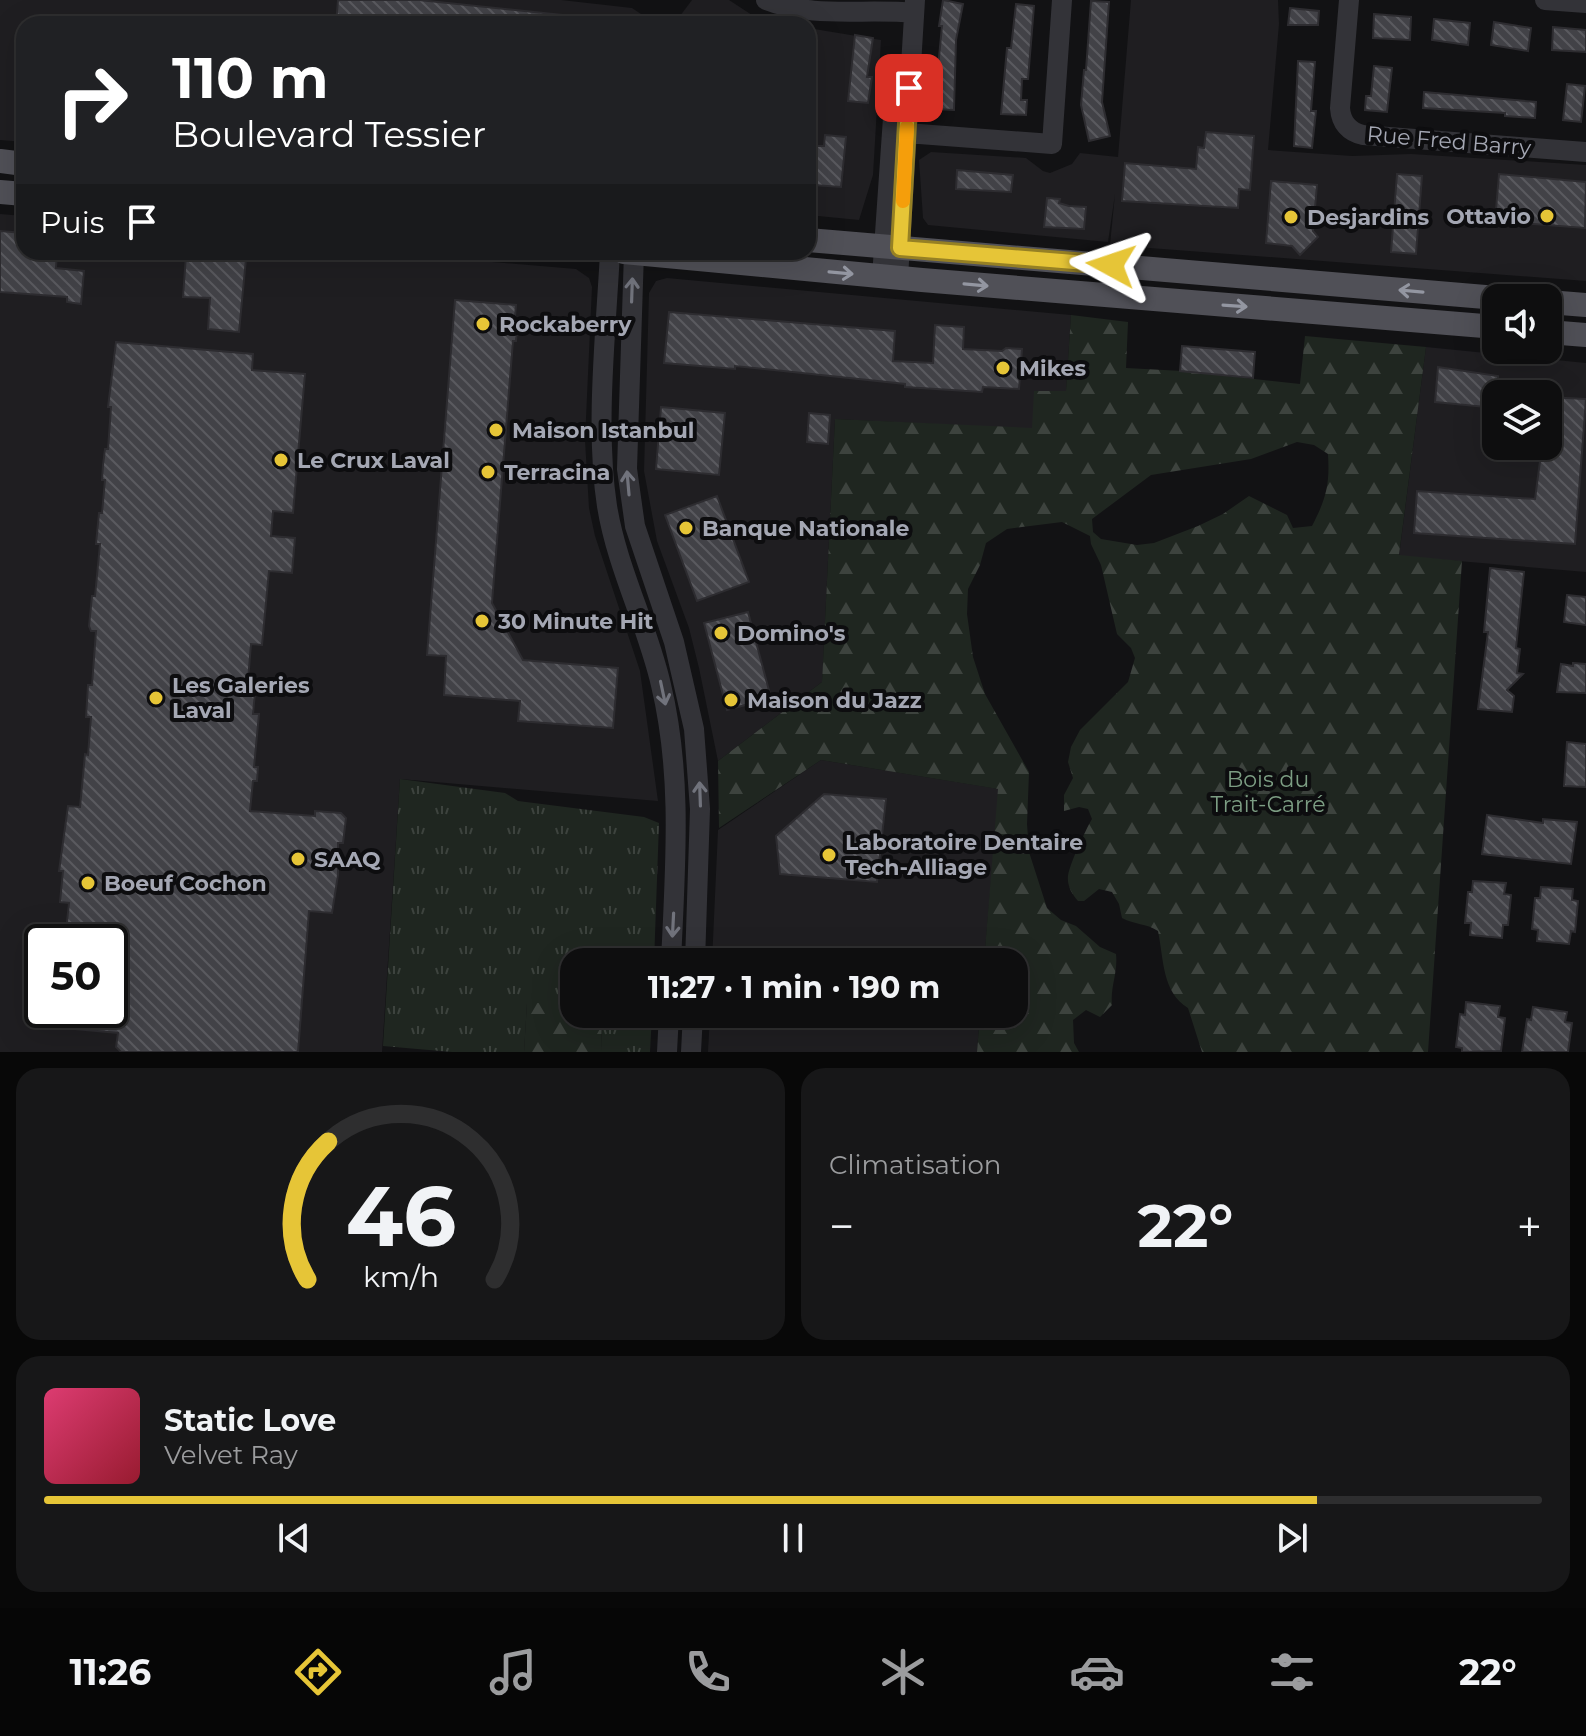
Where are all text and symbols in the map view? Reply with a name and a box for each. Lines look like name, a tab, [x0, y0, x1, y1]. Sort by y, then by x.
text: 110 m	[172, 44, 329, 112]
icon: right	[40, 48, 144, 152]
pin	[875, 54, 943, 122]
icon: arrive	[887, 66, 931, 110]
text: Boulevard Tessier	[172, 112, 486, 156]
street label: Rue Fred Barry	[1366, 120, 1532, 162]
icon: arrive	[120, 200, 164, 244]
place label: Ottavio	[1446, 203, 1531, 230]
text: Puis	[40, 204, 104, 241]
place label: Desjardins	[1307, 204, 1429, 231]
marker: Ottavio	[1538, 207, 1556, 225]
marker: Desjardins	[1282, 208, 1300, 226]
position arrow	[1069, 223, 1153, 307]
one-way arrow	[827, 266, 854, 281]
one-way arrow	[624, 277, 639, 304]
one-way arrow	[962, 278, 988, 293]
one-way arrow	[1398, 283, 1425, 298]
map controls	[1482, 284, 1562, 460]
button: sound	[1482, 284, 1562, 364]
one-way arrow	[1221, 299, 1248, 314]
place label: Rockaberry	[499, 311, 632, 338]
marker: Rockaberry	[474, 315, 492, 333]
place label: Mikes	[1019, 355, 1086, 382]
marker: Mikes	[994, 359, 1012, 377]
button: layers	[1482, 380, 1562, 460]
place label: Maison Istanbul	[512, 417, 695, 444]
marker: Maison Istanbul	[487, 421, 505, 439]
place label: Le Crux Laval	[297, 447, 450, 474]
marker: Le Crux Laval	[272, 451, 290, 469]
place label: Terracina	[504, 459, 610, 486]
marker: Terracina	[479, 463, 497, 481]
one-way arrow	[620, 470, 635, 497]
place label: Banque Nationale	[702, 515, 909, 542]
marker: Banque Nationale	[677, 519, 695, 537]
place label: 30 Minute Hit	[497, 608, 654, 635]
marker: 30 Minute Hit	[473, 612, 491, 630]
place label: Domino's	[737, 620, 846, 647]
marker: Domino's	[712, 624, 730, 642]
place label: Les Galeries Laval	[172, 672, 310, 724]
one-way arrow	[656, 679, 671, 705]
place label: Maison du Jazz	[747, 687, 922, 714]
marker: Les Galeries Laval	[147, 689, 165, 707]
marker: Maison du Jazz	[722, 691, 740, 709]
park label: Bois du Trait-Carré	[1210, 766, 1326, 818]
one-way arrow	[692, 781, 707, 808]
place label: Laboratoire Dentaire Tech-Alliage	[845, 829, 1083, 881]
place label: SAAQ	[314, 846, 381, 873]
marker: Laboratoire Dentaire Tech-Alliage	[820, 846, 838, 864]
marker: SAAQ	[289, 850, 307, 868]
place label: Boeuf Cochon	[104, 870, 267, 897]
marker: Boeuf Cochon	[79, 874, 97, 892]
one-way arrow	[665, 911, 680, 938]
speed limit sign: 50	[24, 924, 128, 1028]
text: 11:27 · 1 min · 190 m	[648, 969, 940, 1006]
text: Climatisation	[829, 1149, 1001, 1181]
text: 46	[345, 1165, 456, 1267]
text: 22°	[1138, 1189, 1233, 1262]
text: −	[829, 1199, 854, 1253]
text: +	[1517, 1199, 1542, 1253]
text: km/h	[362, 1259, 439, 1294]
text: Static Love	[164, 1402, 336, 1439]
text: Velvet Ray	[164, 1439, 298, 1471]
icon: previous	[272, 1516, 316, 1560]
icon: pause	[771, 1516, 815, 1560]
icon: next	[1270, 1516, 1314, 1560]
icon: directions	[290, 1644, 346, 1700]
icon: music	[485, 1644, 541, 1700]
icon: phone	[680, 1644, 736, 1700]
icon: climate	[875, 1644, 931, 1700]
icon: car	[1069, 1644, 1125, 1700]
icon: filters	[1264, 1644, 1320, 1700]
text: 11:26	[69, 1650, 151, 1694]
text: 22°	[1459, 1650, 1517, 1694]

